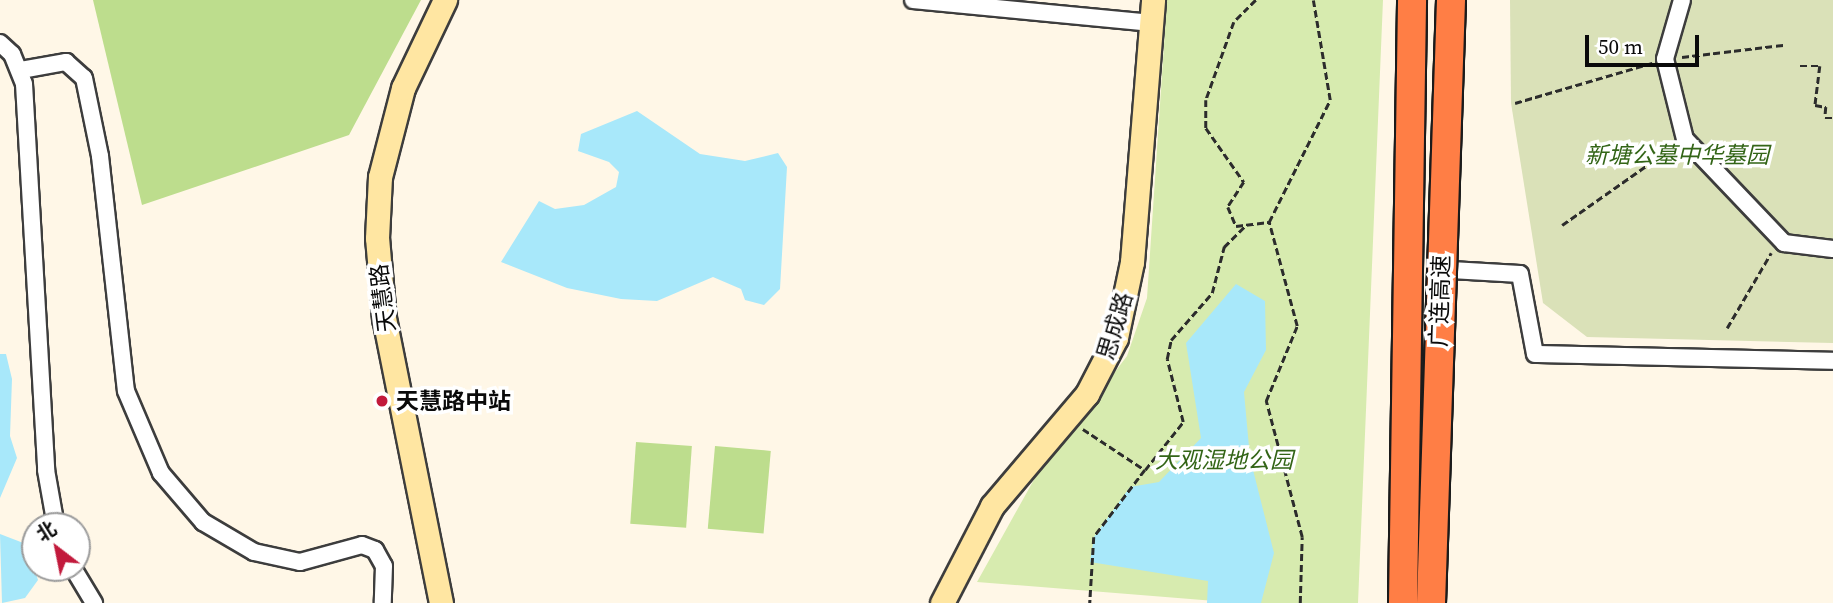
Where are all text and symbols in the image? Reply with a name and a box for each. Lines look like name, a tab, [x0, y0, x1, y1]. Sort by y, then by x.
scale bar	[1588, 21, 1702, 65]
text: 50 m	[1598, 32, 1643, 61]
park label: 新塘公墓中华墓园	[1585, 141, 1769, 169]
street label: 广连高速	[1425, 255, 1455, 347]
street label: 天慧路	[365, 262, 401, 334]
street label: 思成路	[1092, 289, 1138, 363]
place label: 天慧路中站	[396, 387, 511, 415]
marker: 天慧路中站	[374, 393, 390, 409]
park label: 大观湿地公园	[1155, 446, 1293, 474]
north arrow	[21, 512, 91, 582]
text: 北	[31, 515, 61, 547]

